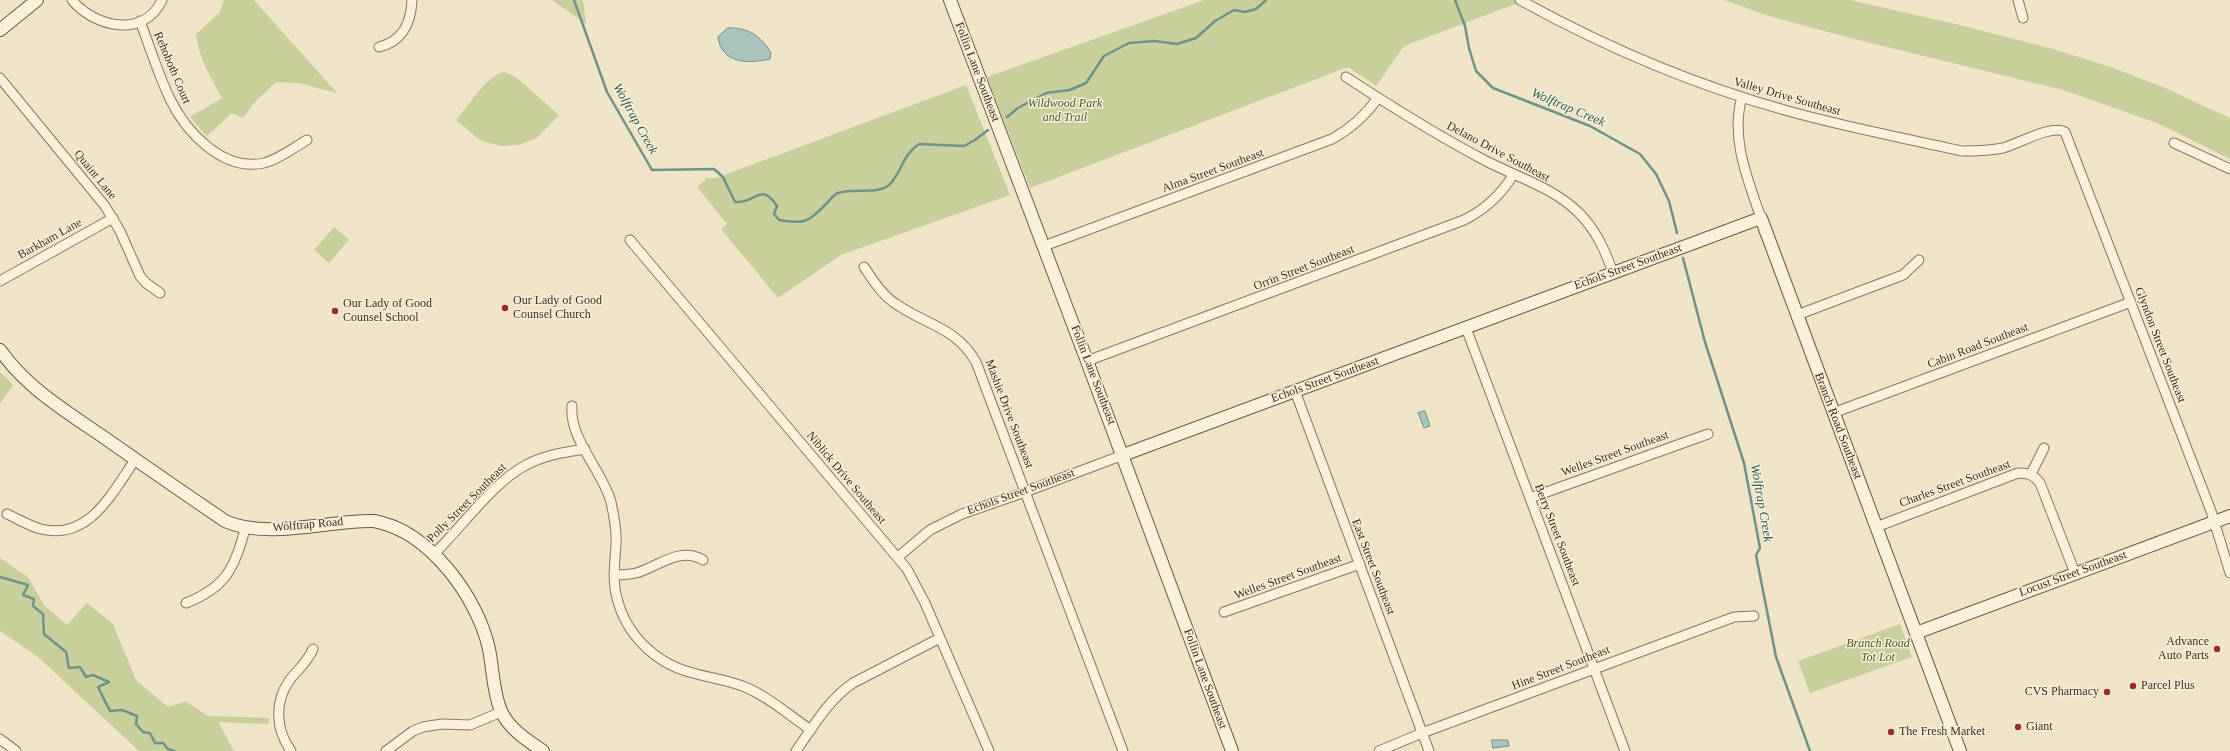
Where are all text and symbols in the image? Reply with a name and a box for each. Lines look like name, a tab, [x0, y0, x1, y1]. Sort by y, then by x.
street label: Follin Lane Southeast	[951, 20, 1003, 124]
street label: Rehoboth Court	[150, 30, 194, 106]
street label: Valley Drive Southeast	[1732, 75, 1842, 119]
water label: Wolftrap Creek	[609, 81, 661, 157]
water label: Wolftrap Creek	[1529, 85, 1607, 131]
park label: Wildwood Park and Trail	[1028, 97, 1102, 125]
street label: Delano Drive Southeast	[1444, 119, 1552, 185]
street label: Alma Street Southeast	[1160, 146, 1266, 196]
street label: Quaint Lane	[71, 147, 119, 203]
street label: Barkham Lane	[15, 215, 85, 263]
street label: Echols Street Southeast	[1572, 241, 1684, 293]
street label: Orrin Street Southeast	[1252, 242, 1356, 294]
street label: Glyndon Street Southeast	[2131, 285, 2189, 405]
place label: Our Lady of Good Counsel Church	[513, 294, 602, 322]
place label: Our Lady of Good Counsel School	[343, 297, 432, 325]
marker: Our Lady of Good Counsel Church	[500, 303, 510, 313]
marker: Our Lady of Good Counsel School	[330, 306, 340, 316]
street label: Cabin Road Southeast	[1926, 320, 2030, 372]
street label: Follin Lane Southeast	[1067, 323, 1119, 427]
street label: Echols Street Southeast	[1269, 354, 1381, 406]
street label: Mashie Drive Southeast	[982, 358, 1036, 470]
street label: Branch Road Southeast	[1811, 371, 1865, 481]
street label: Welles Street Southeast	[1559, 428, 1671, 480]
street label: Niblick Drive Southeast	[803, 429, 889, 527]
street label: Charles Street Southeast	[1897, 457, 2013, 511]
street label: Polly Street Southeast	[424, 460, 510, 546]
water label: Wolftrap Creek	[1746, 463, 1776, 543]
street label: Echols Street Southeast	[965, 466, 1077, 518]
street label: Berry Street Southeast	[1531, 482, 1583, 588]
street label: Wolftrap Road	[272, 515, 344, 535]
street label: East Street Southeast	[1348, 517, 1398, 617]
street label: Locust Street Southeast	[2017, 548, 2129, 600]
street label: Welles Street Southeast	[1232, 551, 1344, 603]
street label: Follin Lane Southeast	[1180, 627, 1230, 731]
place label: Advance Auto Parts	[2158, 635, 2209, 663]
park label: Branch Road Tot Lot	[1846, 637, 1910, 665]
street label: Hine Street Southeast	[1510, 643, 1612, 693]
marker: Advance Auto Parts	[2212, 644, 2222, 654]
place label: Parcel Plus	[2141, 679, 2195, 693]
marker: Parcel Plus	[2128, 681, 2138, 691]
place label: CVS Pharmacy	[2025, 685, 2099, 699]
marker: CVS Pharmacy	[2102, 687, 2112, 697]
place label: Giant	[2026, 720, 2053, 734]
marker: Giant	[2013, 722, 2023, 732]
place label: The Fresh Market	[1899, 725, 1985, 739]
marker: The Fresh Market	[1886, 727, 1896, 737]

